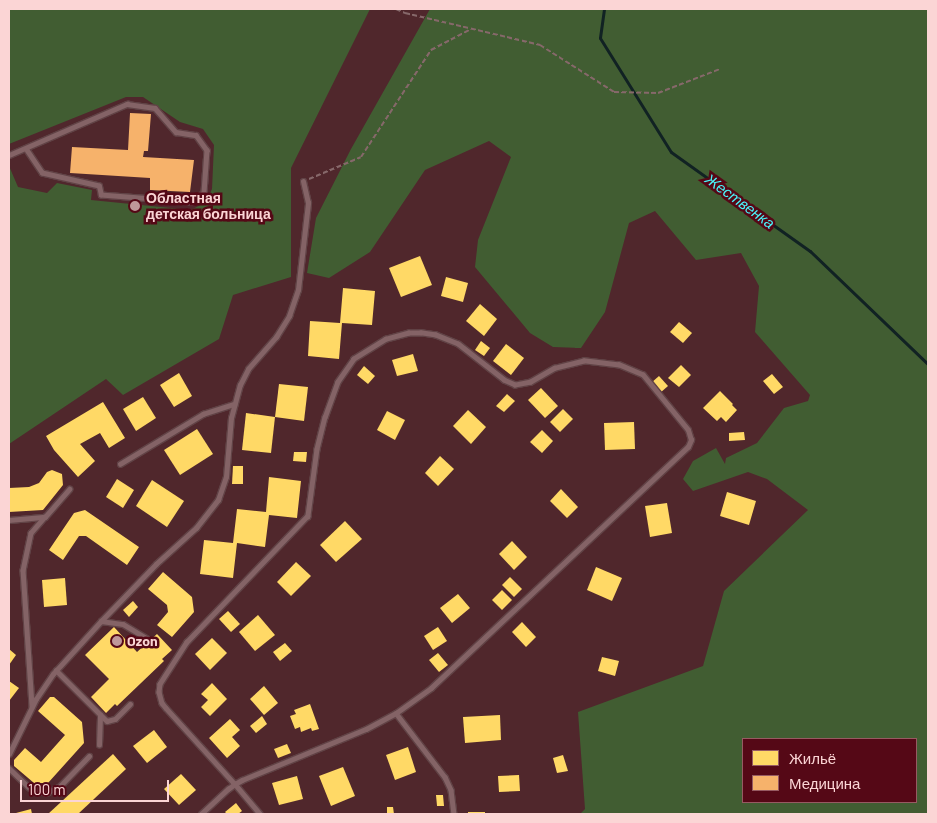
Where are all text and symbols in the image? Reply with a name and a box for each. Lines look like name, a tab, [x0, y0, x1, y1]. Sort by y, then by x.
water label: Жественка	[702, 170, 778, 232]
place label: Областная детская больница	[146, 190, 271, 222]
marker: Областная детская больница	[128, 199, 142, 213]
place label: Ozon	[127, 633, 158, 649]
marker: Ozon	[111, 635, 123, 647]
legend	[742, 738, 917, 803]
text: Жильё	[789, 749, 836, 767]
scale bar	[22, 770, 171, 802]
text: Медицина	[789, 774, 860, 792]
text: 100 m	[28, 780, 66, 798]

